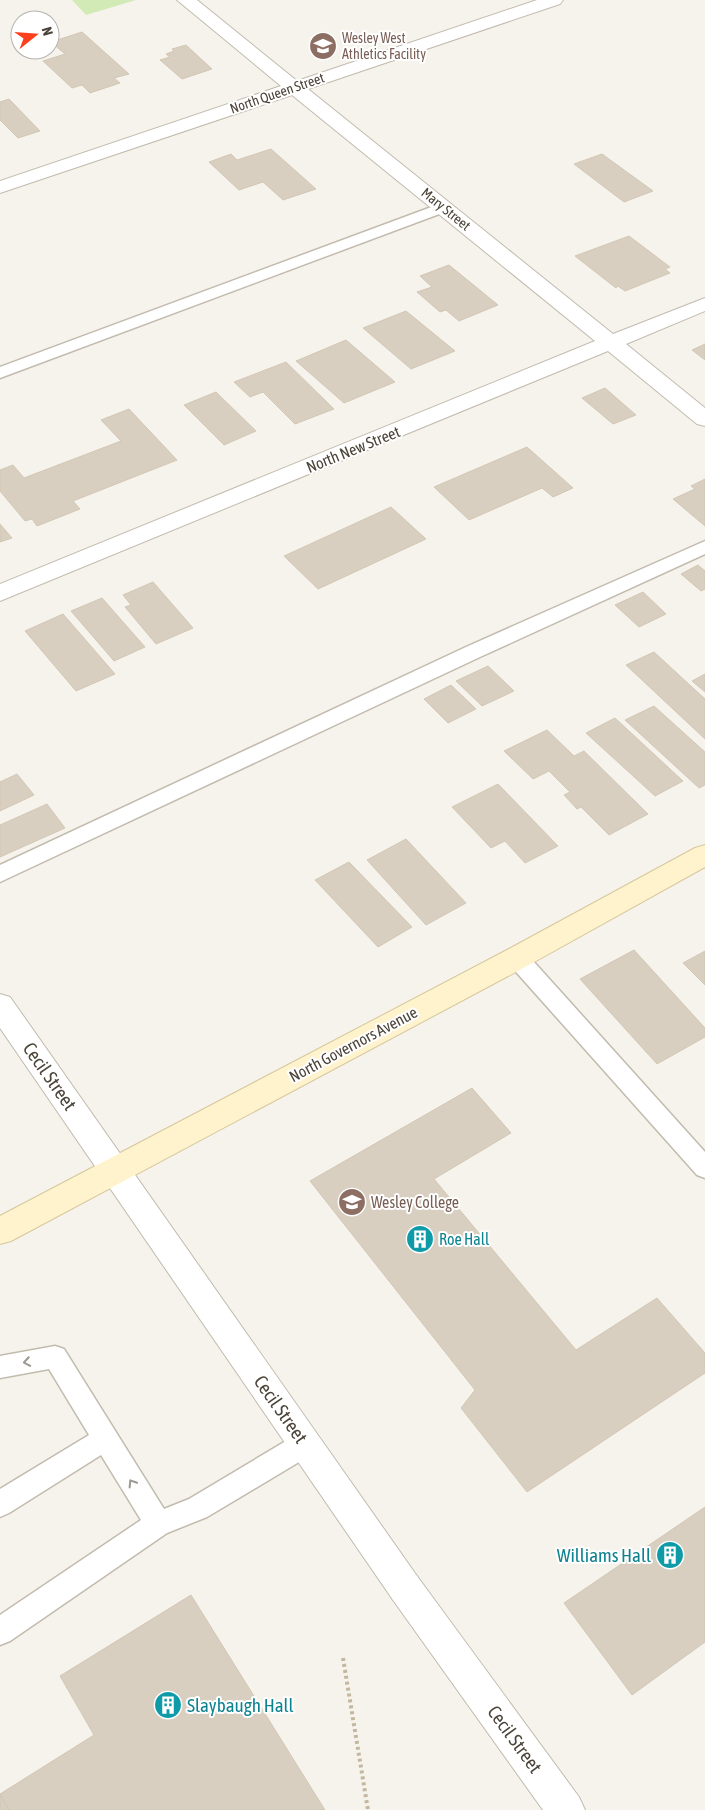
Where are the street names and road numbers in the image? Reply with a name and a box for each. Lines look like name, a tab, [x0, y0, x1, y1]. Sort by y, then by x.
street label: North Queen Street	[228, 69, 326, 117]
street label: Mary Street	[418, 184, 474, 234]
street label: North New Street	[304, 422, 403, 476]
street label: North Governors Avenue	[286, 1003, 420, 1085]
street label: Cecil Street	[19, 1038, 81, 1114]
street label: Cecil Street	[250, 1371, 312, 1447]
street label: Cecil Street	[483, 1701, 547, 1777]

